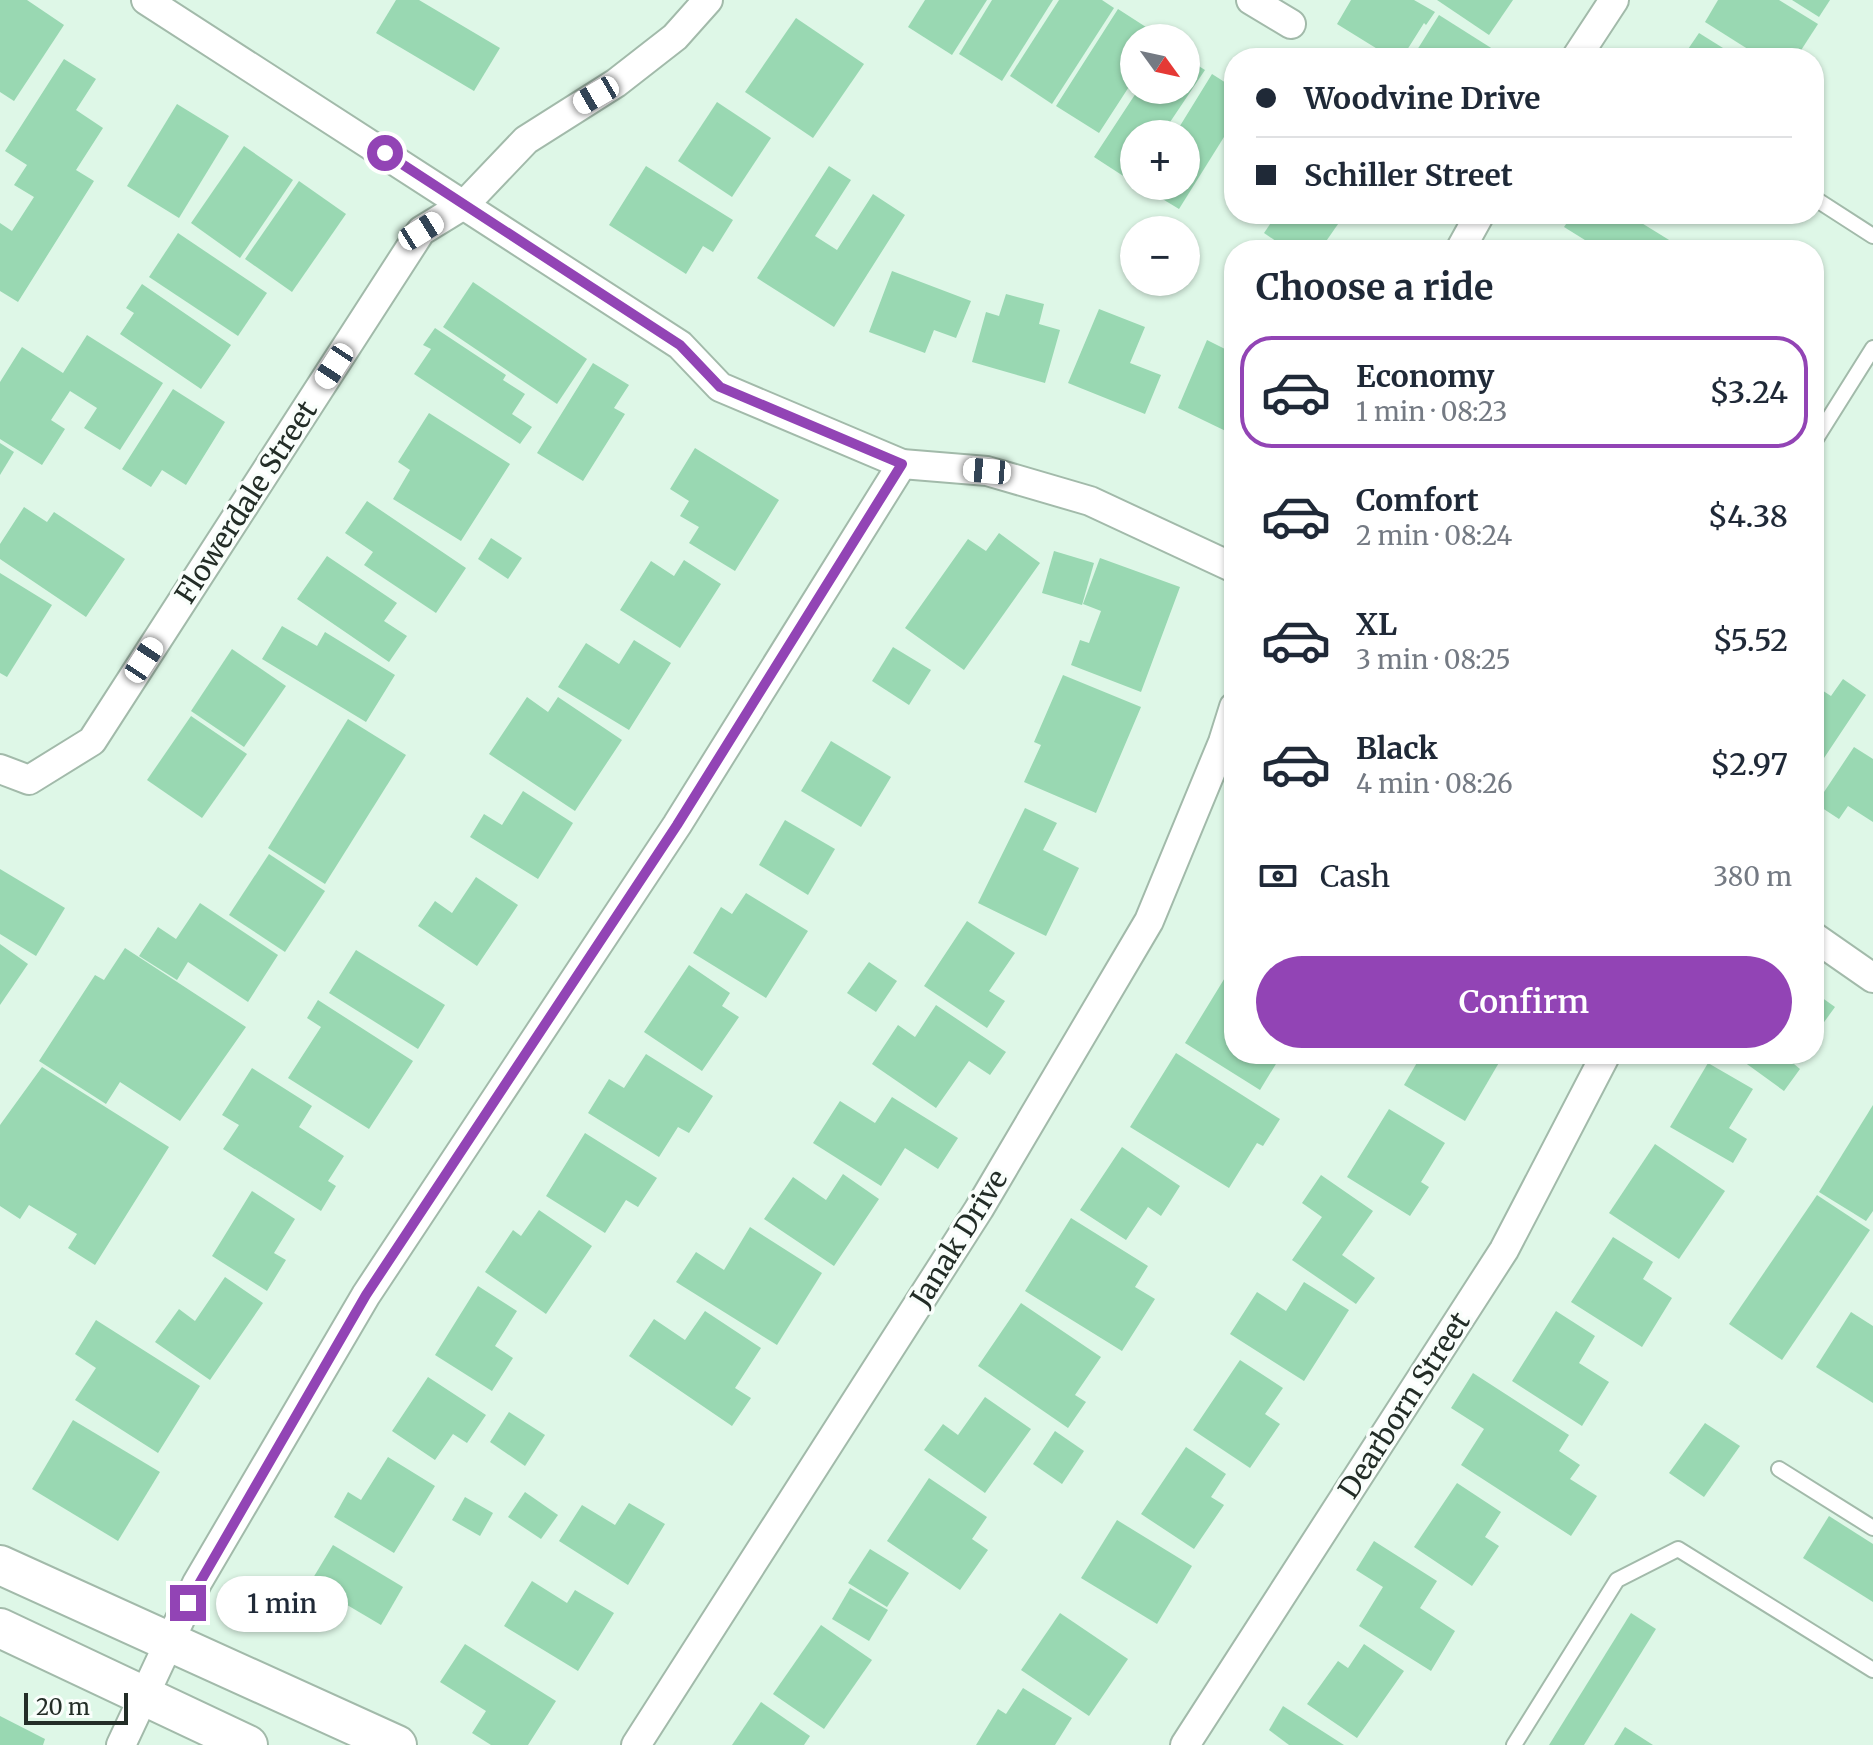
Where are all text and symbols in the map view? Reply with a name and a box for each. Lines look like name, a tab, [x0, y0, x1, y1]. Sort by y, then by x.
north arrow	[1120, 24, 1200, 104]
map controls	[1120, 24, 1200, 296]
car	[569, 73, 623, 117]
text: Woodvine Drive	[1304, 79, 1540, 117]
button: +	[1120, 120, 1200, 200]
route start	[367, 135, 403, 171]
text: Schiller Street	[1304, 156, 1513, 194]
car	[394, 208, 448, 254]
button: −	[1120, 216, 1200, 296]
text: Choose a ride	[1256, 265, 1493, 310]
car	[311, 339, 357, 393]
icon: car	[1260, 356, 1332, 428]
text: Economy	[1356, 357, 1494, 395]
text: $3.24	[1709, 373, 1788, 411]
street label: Flowerdale Street	[167, 394, 325, 610]
text: 1 min · 08:23	[1356, 395, 1507, 428]
car	[962, 457, 1012, 485]
icon: car	[1260, 480, 1332, 552]
text: Comfort	[1356, 481, 1479, 519]
text: $4.38	[1708, 497, 1788, 535]
text: 2 min · 08:24	[1356, 519, 1512, 552]
icon: car	[1260, 604, 1332, 676]
text: XL	[1356, 605, 1397, 643]
text: $5.52	[1713, 621, 1788, 659]
car	[121, 633, 167, 687]
text: 3 min · 08:25	[1356, 643, 1511, 676]
icon: car	[1260, 728, 1332, 800]
text: Black	[1356, 729, 1438, 767]
text: $2.97	[1710, 745, 1788, 783]
text: 4 min · 08:26	[1356, 767, 1513, 800]
icon: cash	[1256, 854, 1300, 898]
text: Cash	[1320, 857, 1390, 895]
text: 380 m	[1713, 860, 1792, 893]
button: Confirm	[1256, 956, 1792, 1048]
street label: Janak Drive	[902, 1163, 1015, 1314]
street label: Dearborn Street	[1330, 1305, 1478, 1505]
callout: 1 min	[216, 1575, 348, 1631]
route end	[170, 1585, 206, 1621]
text: 1 min	[247, 1587, 317, 1620]
scale bar	[24, 1689, 128, 1725]
text: 20 m	[36, 1693, 90, 1721]

